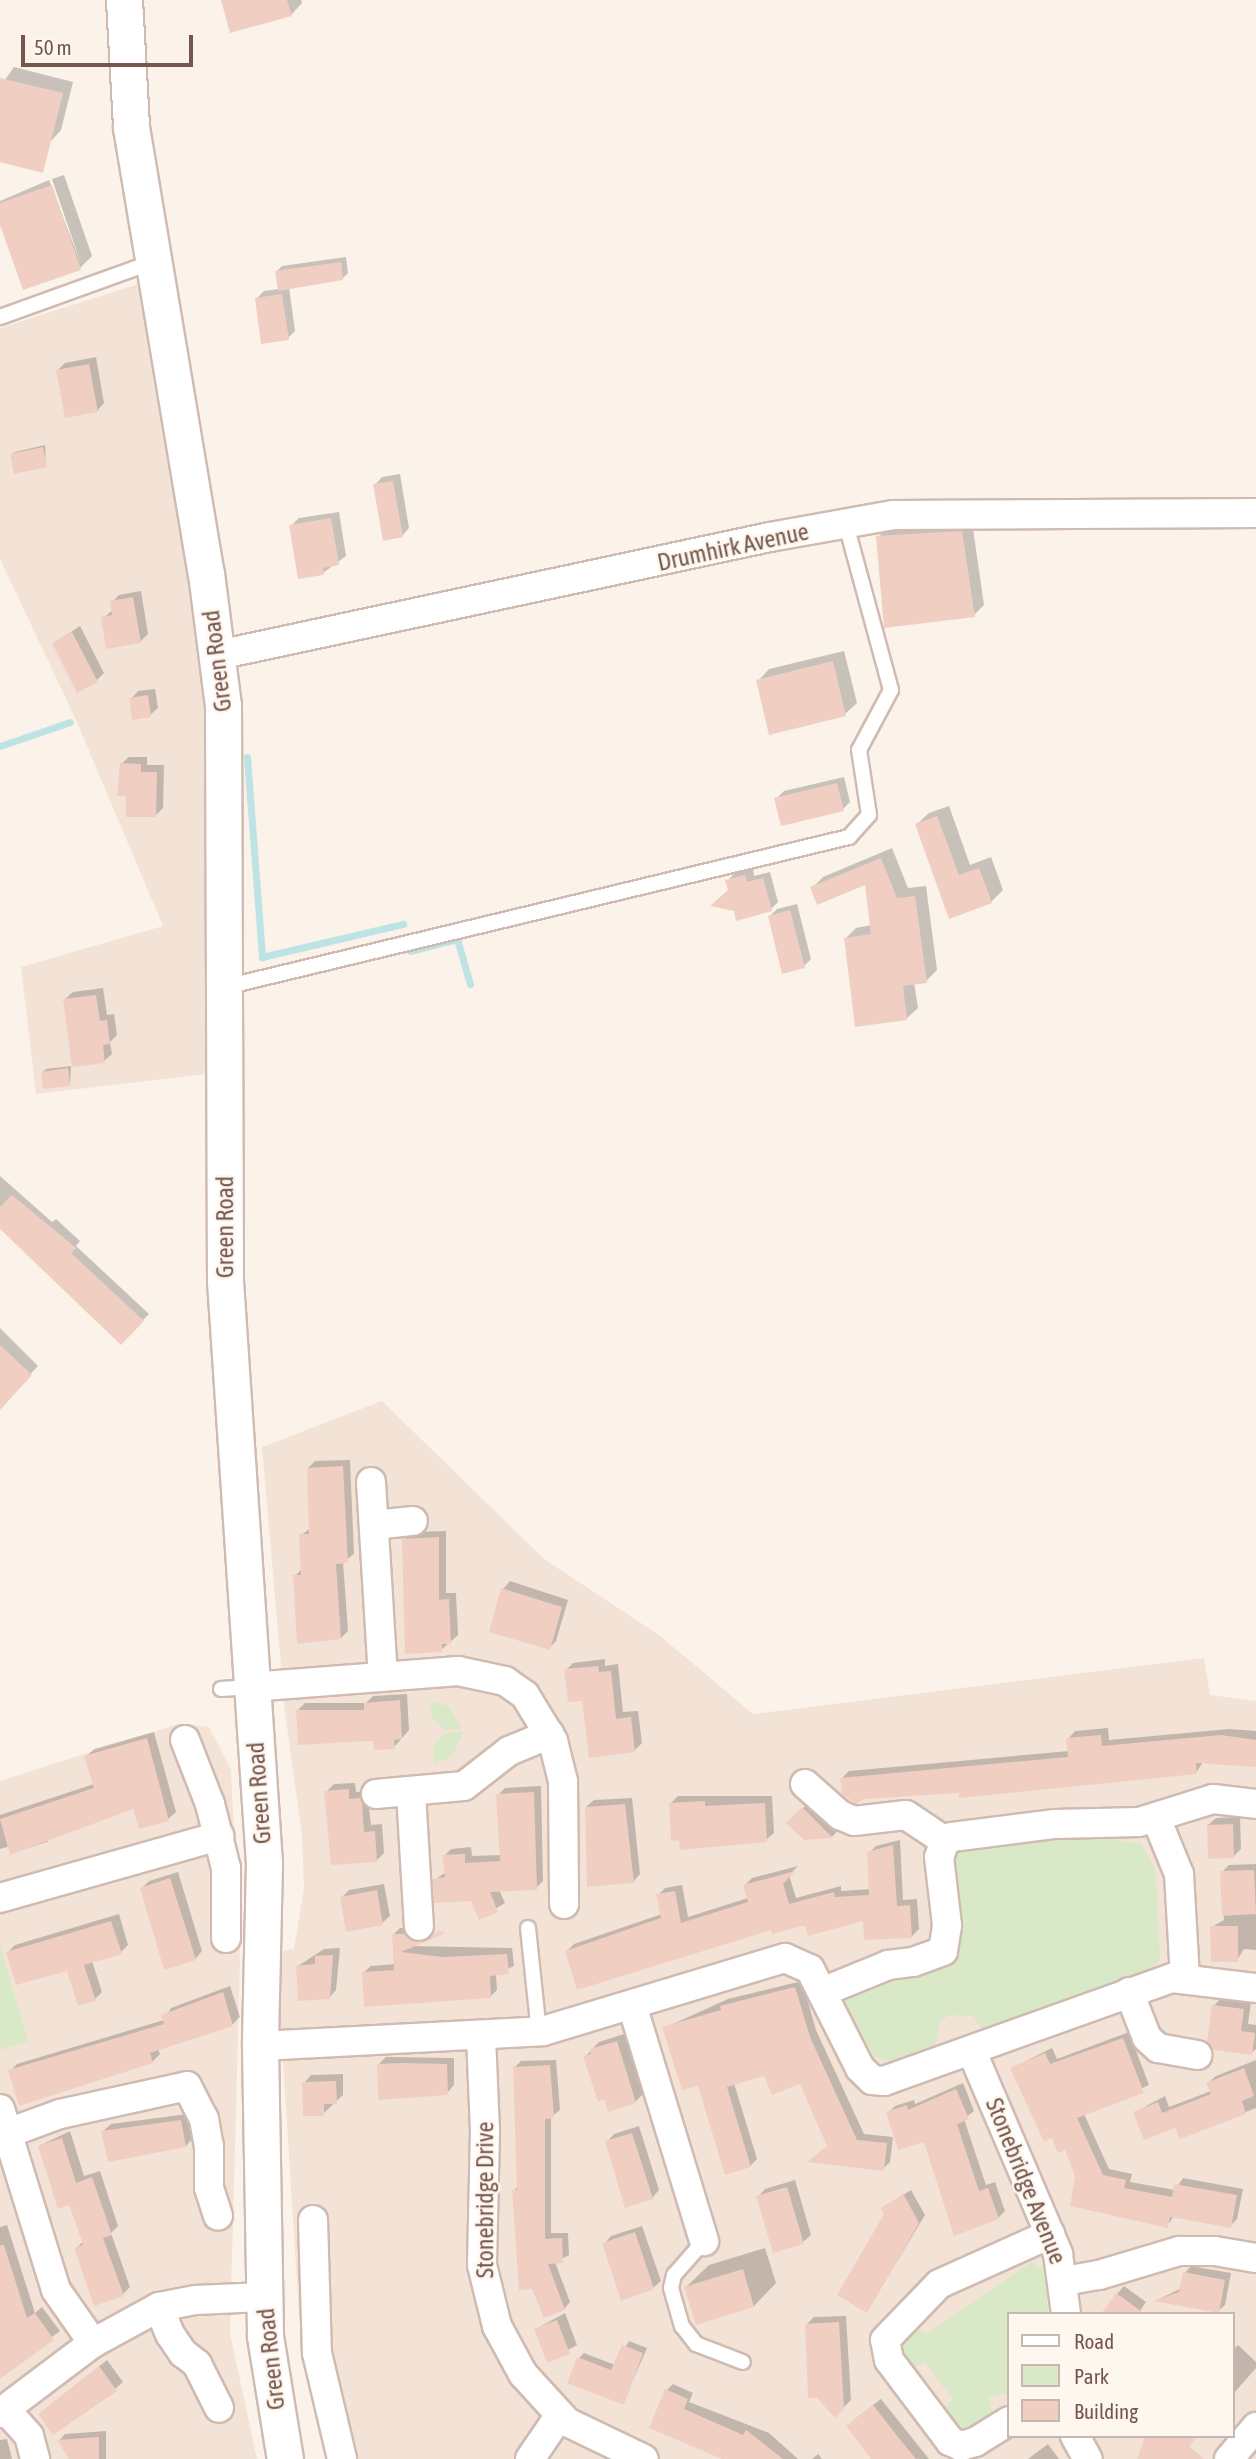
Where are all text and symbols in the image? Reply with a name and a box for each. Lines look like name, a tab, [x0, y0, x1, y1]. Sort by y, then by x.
scale bar	[24, 21, 196, 65]
text: 50 m	[34, 35, 72, 59]
street label: Drumhirk Avenue	[655, 517, 811, 577]
street label: Green Road	[196, 609, 238, 713]
street label: Green Road	[211, 1176, 239, 1278]
street label: Green Road	[241, 1741, 277, 1845]
street label: Stonebridge Avenue	[980, 2094, 1072, 2268]
street label: Stonebridge Drive	[471, 2122, 499, 2278]
street label: Green Road	[251, 2307, 291, 2411]
legend	[1007, 2312, 1235, 2438]
text: Road	[1074, 2329, 1114, 2353]
text: Park	[1074, 2364, 1109, 2388]
text: Building	[1074, 2399, 1138, 2423]

